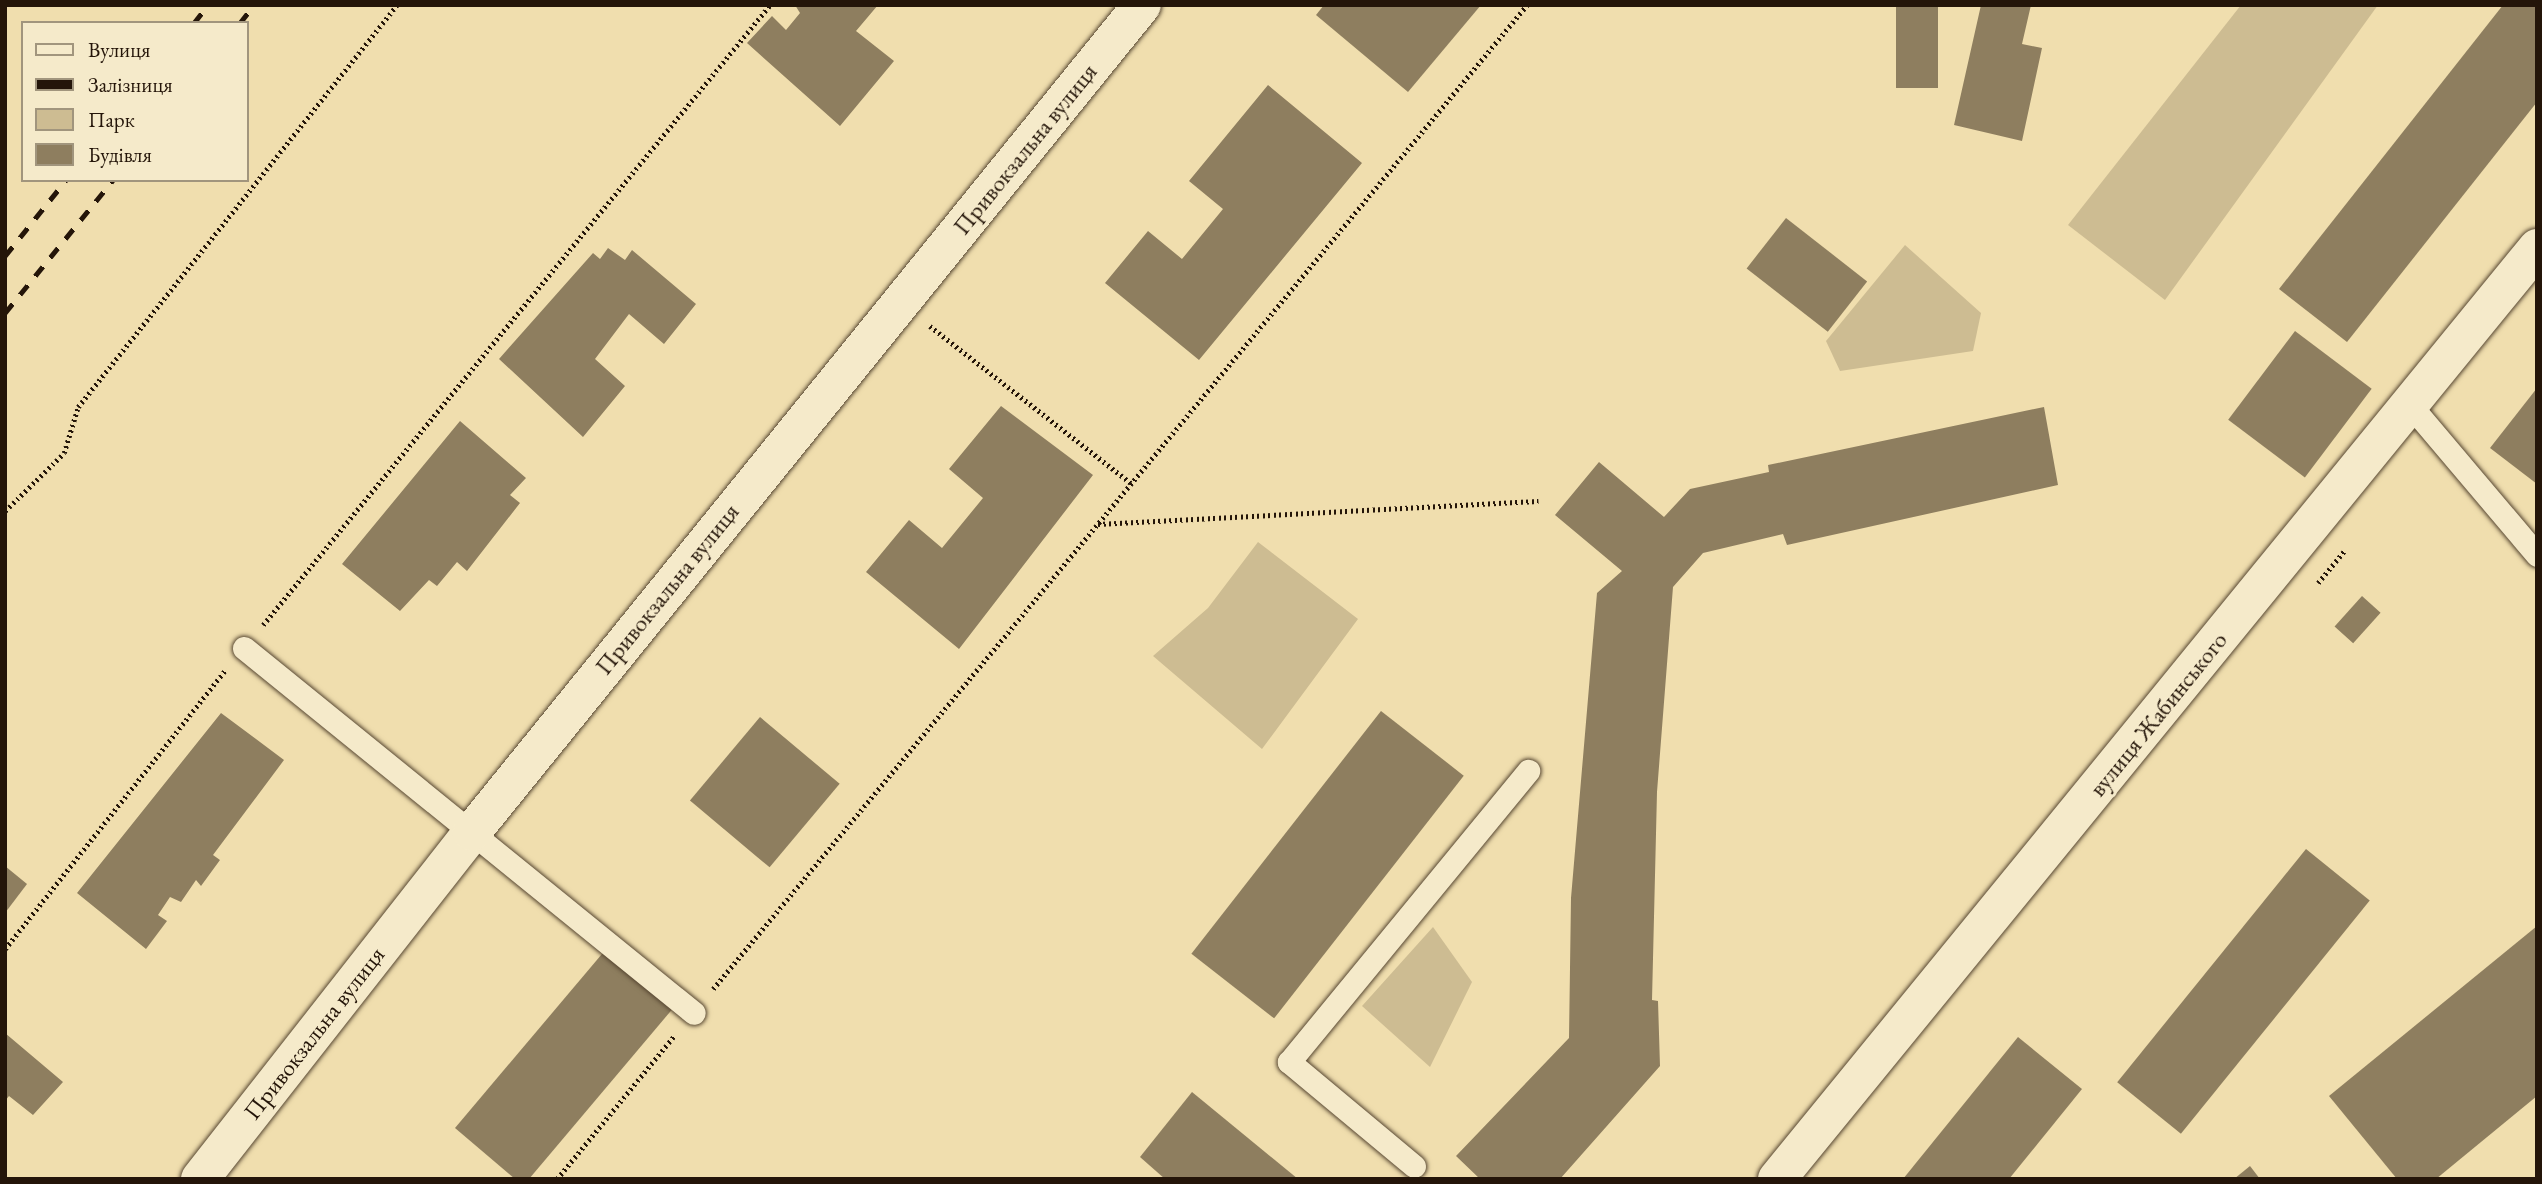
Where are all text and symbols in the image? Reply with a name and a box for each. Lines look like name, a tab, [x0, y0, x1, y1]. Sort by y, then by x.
legend	[21, 21, 248, 182]
text: Вулиця	[88, 36, 150, 63]
street label: Привокзальна вулиця	[947, 58, 1103, 240]
text: Залізниця	[88, 71, 173, 98]
text: Парк	[88, 106, 135, 133]
text: Будівля	[88, 141, 152, 168]
street label: Привокзальна вулиця	[589, 498, 745, 680]
street label: вулиця Жабинського	[2083, 626, 2233, 802]
street label: Привокзальна вулиця	[237, 941, 391, 1125]

